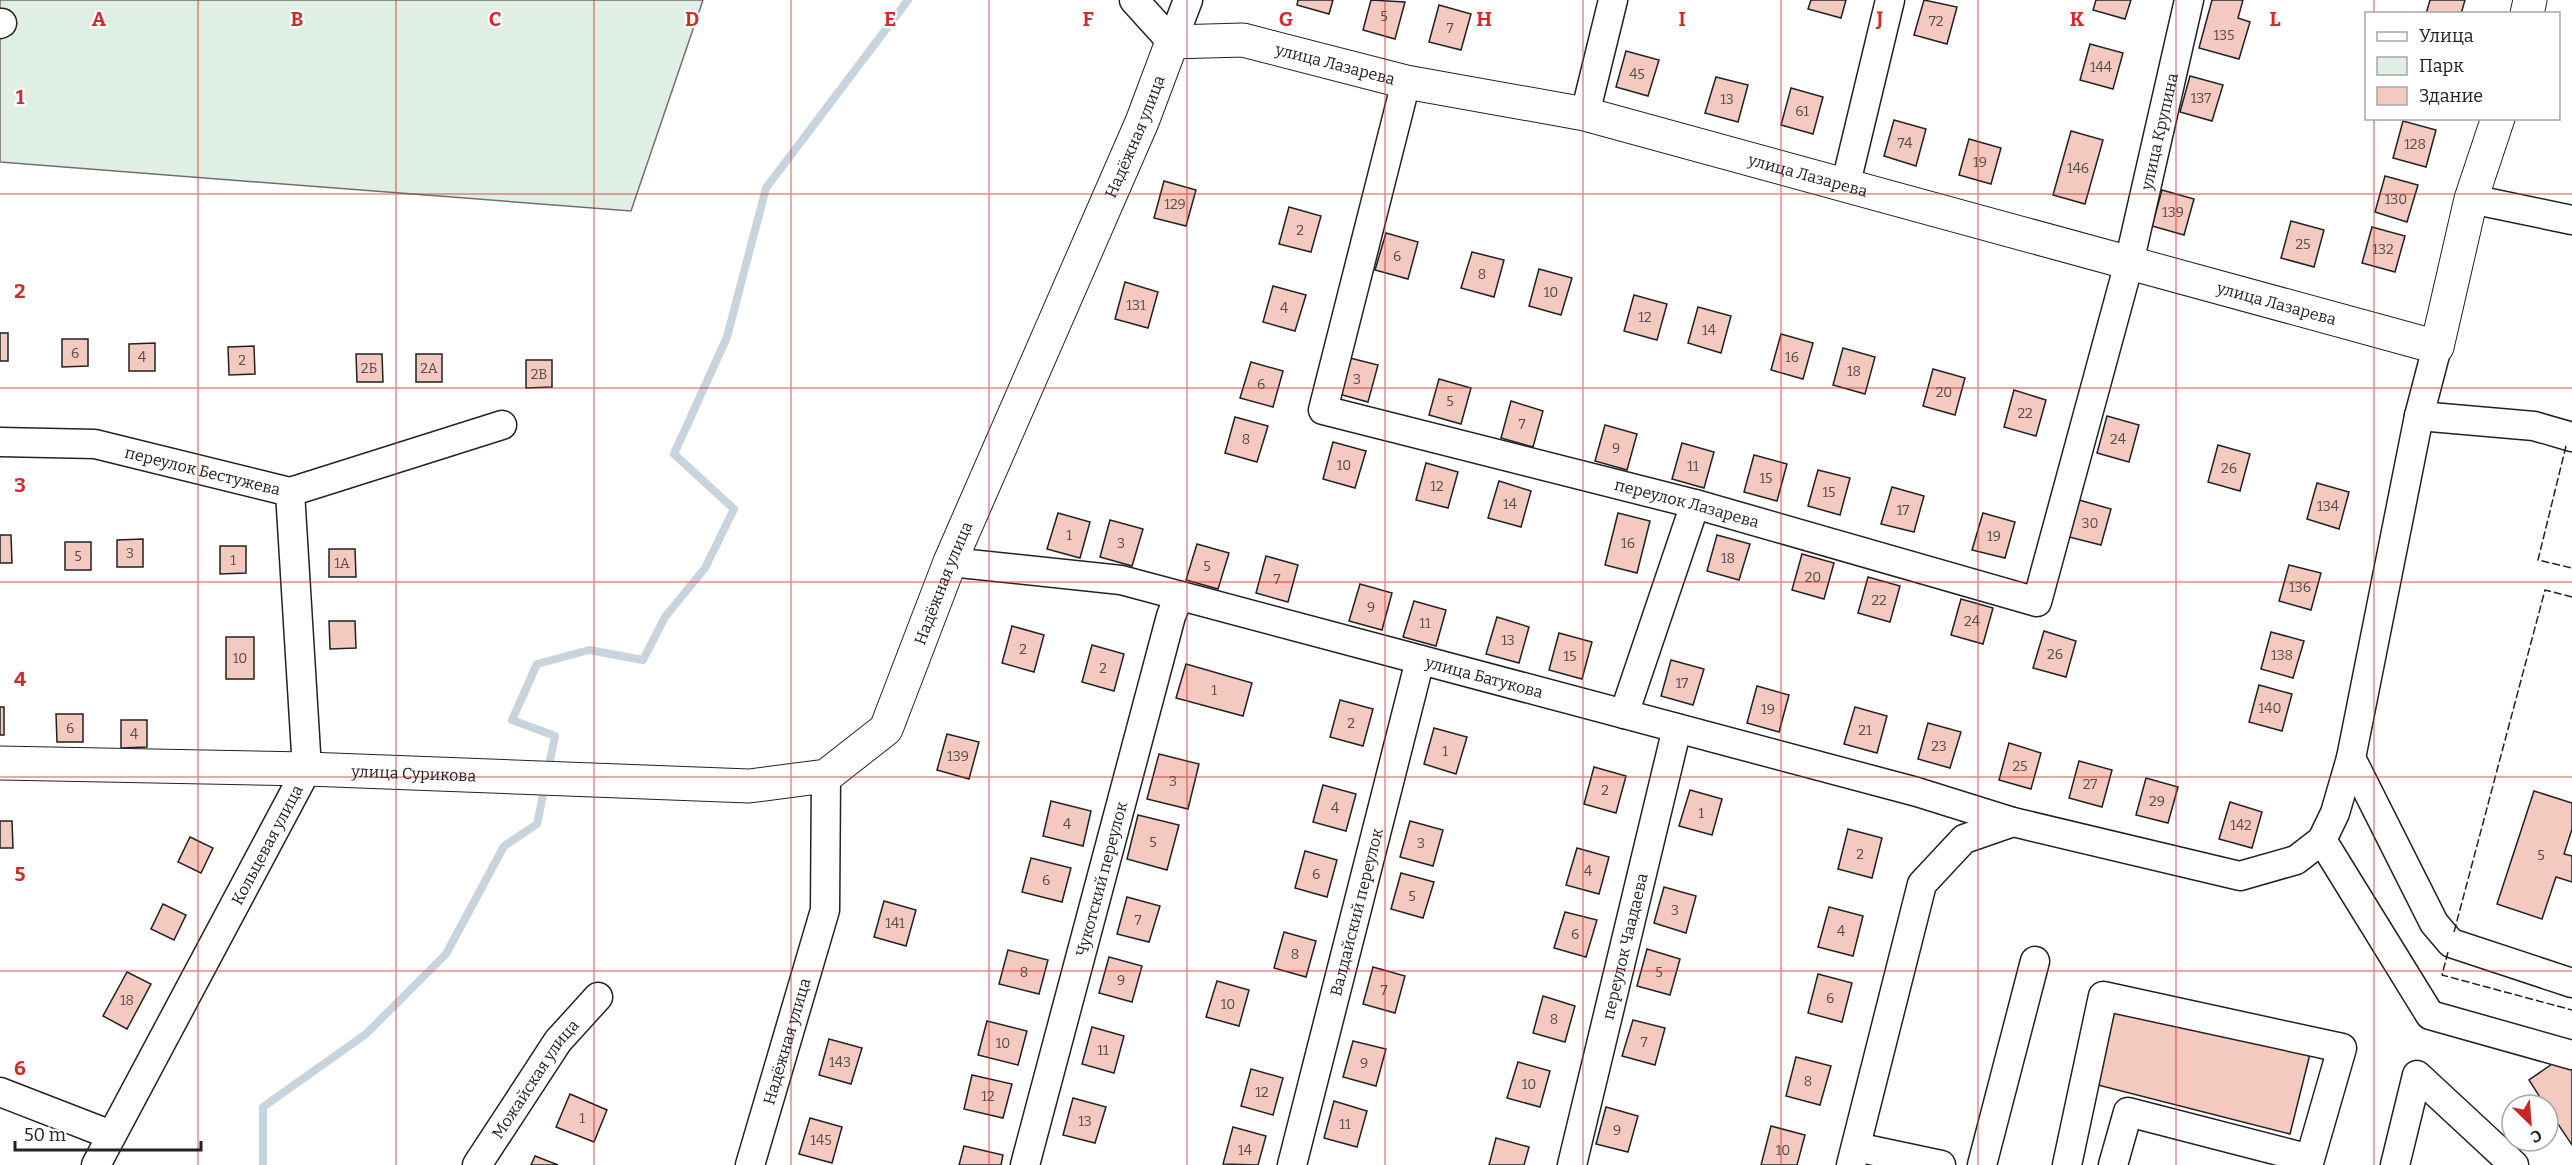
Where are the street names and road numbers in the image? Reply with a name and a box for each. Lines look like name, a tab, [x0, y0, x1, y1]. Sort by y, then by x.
street label: улица Лазарева	[1272, 40, 1397, 89]
street label: улица Крупина	[2137, 71, 2182, 193]
street label: Надёжная улица	[1101, 72, 1169, 201]
street label: улица Лазарева	[1745, 150, 1870, 201]
street label: улица Лазарева	[2214, 278, 2339, 329]
street label: переулок Бестужева	[123, 443, 283, 499]
street label: переулок Лазарева	[1613, 475, 1761, 532]
street label: Надёжная улица	[910, 518, 977, 647]
street label: улица Батукова	[1422, 652, 1545, 702]
street label: улица Сурикова	[350, 762, 477, 786]
street label: Кольцевая улица	[227, 781, 307, 908]
street label: Чукотский переулок	[1072, 799, 1131, 958]
street label: Валдайский переулок	[1326, 826, 1387, 998]
street label: переулок Чаадаева	[1598, 871, 1652, 1021]
street label: Надёжная улица	[759, 976, 815, 1107]
street label: Можайская улица	[488, 1016, 583, 1142]

